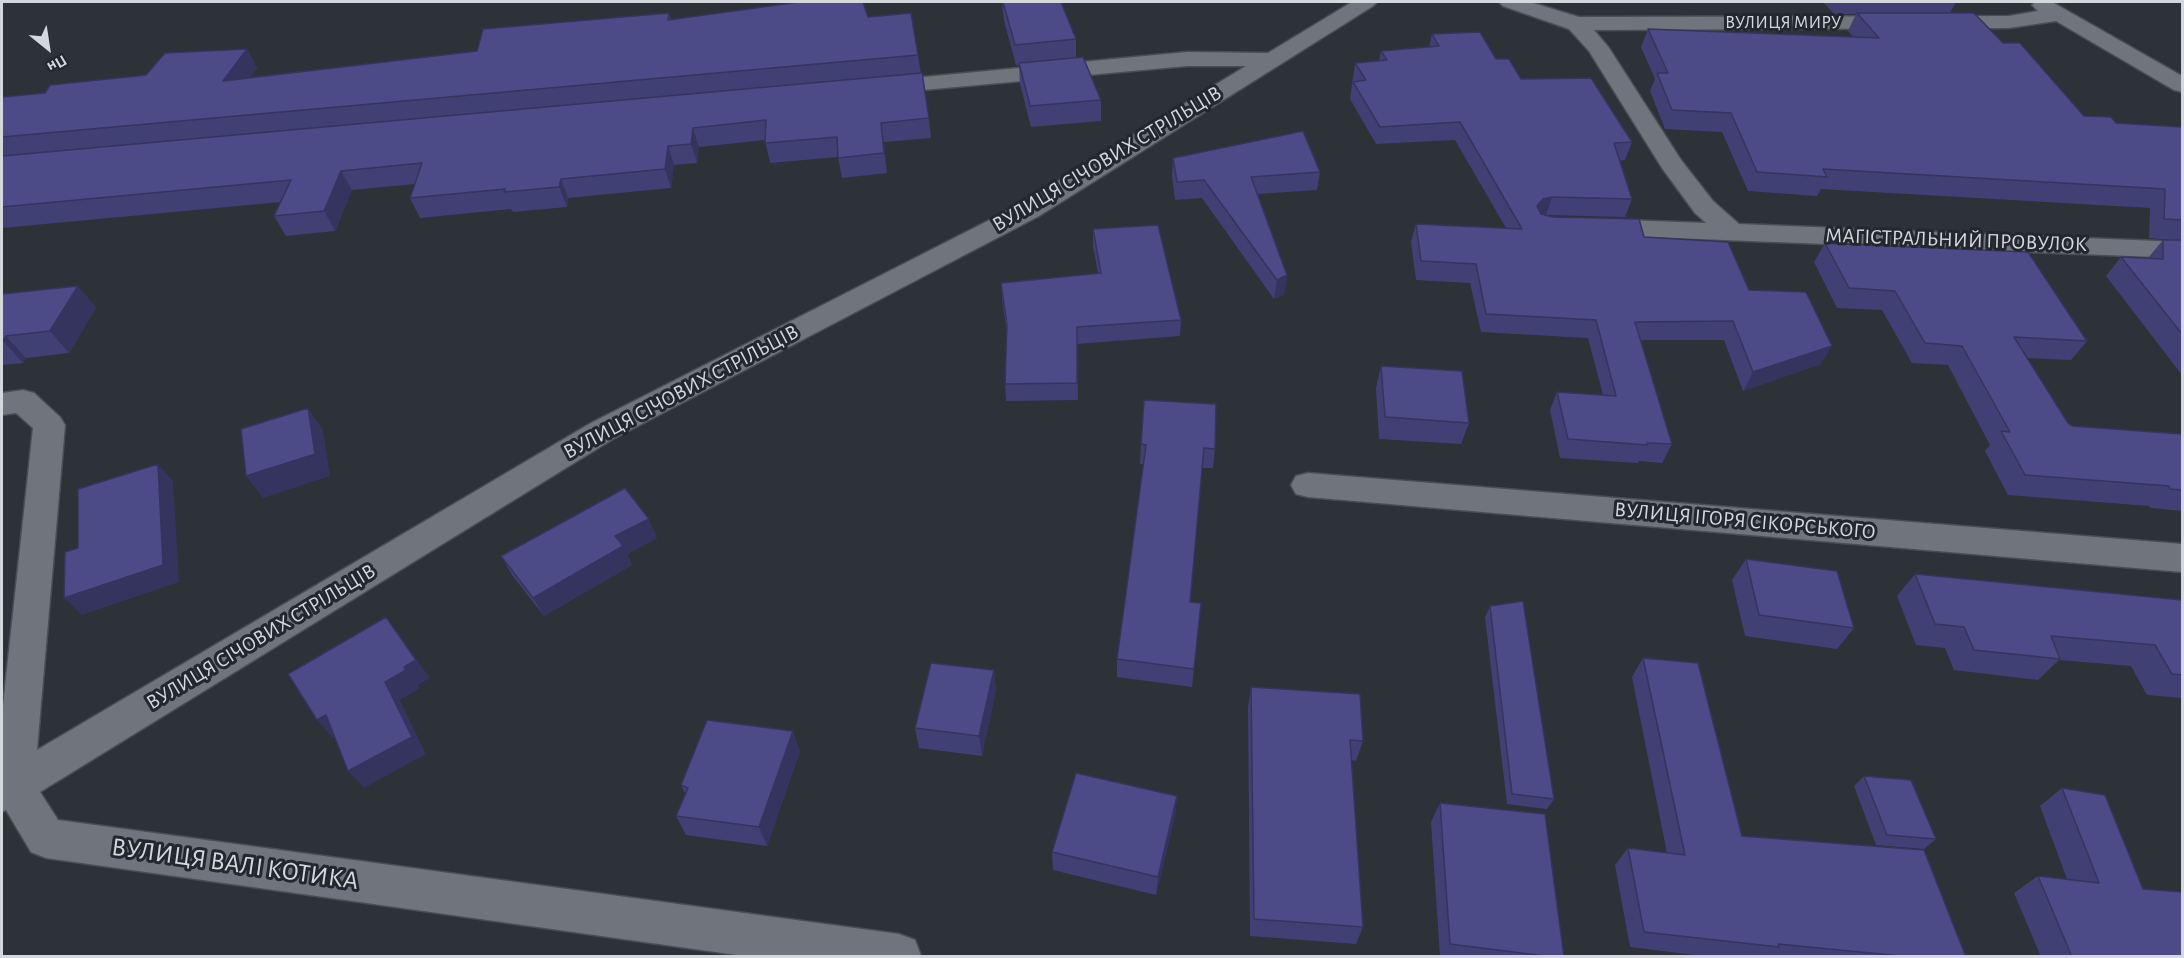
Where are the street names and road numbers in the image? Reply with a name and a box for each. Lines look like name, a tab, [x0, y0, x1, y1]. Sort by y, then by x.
street label: ВУЛИЦЯ МИРУ	[1725, 12, 1841, 34]
street label: ВУЛИЦЯ СІЧОВИХ СТРІЛЬЦІВ	[988, 80, 1226, 238]
street label: МАГІСТРАЛЬНИЙ ПРОВУЛОК	[1825, 223, 2087, 257]
street label: ВУЛИЦЯ СІЧОВИХ СТРІЛЬЦІВ	[559, 319, 803, 465]
street label: ВУЛИЦЯ ІГОРЯ СІКОРСЬКОГО	[1613, 497, 1877, 545]
street label: ВУЛИЦЯ СІЧОВИХ СТРІЛЬЦІВ	[142, 558, 380, 716]
street label: ВУЛИЦЯ ВАЛІ КОТИКА	[110, 831, 360, 897]

